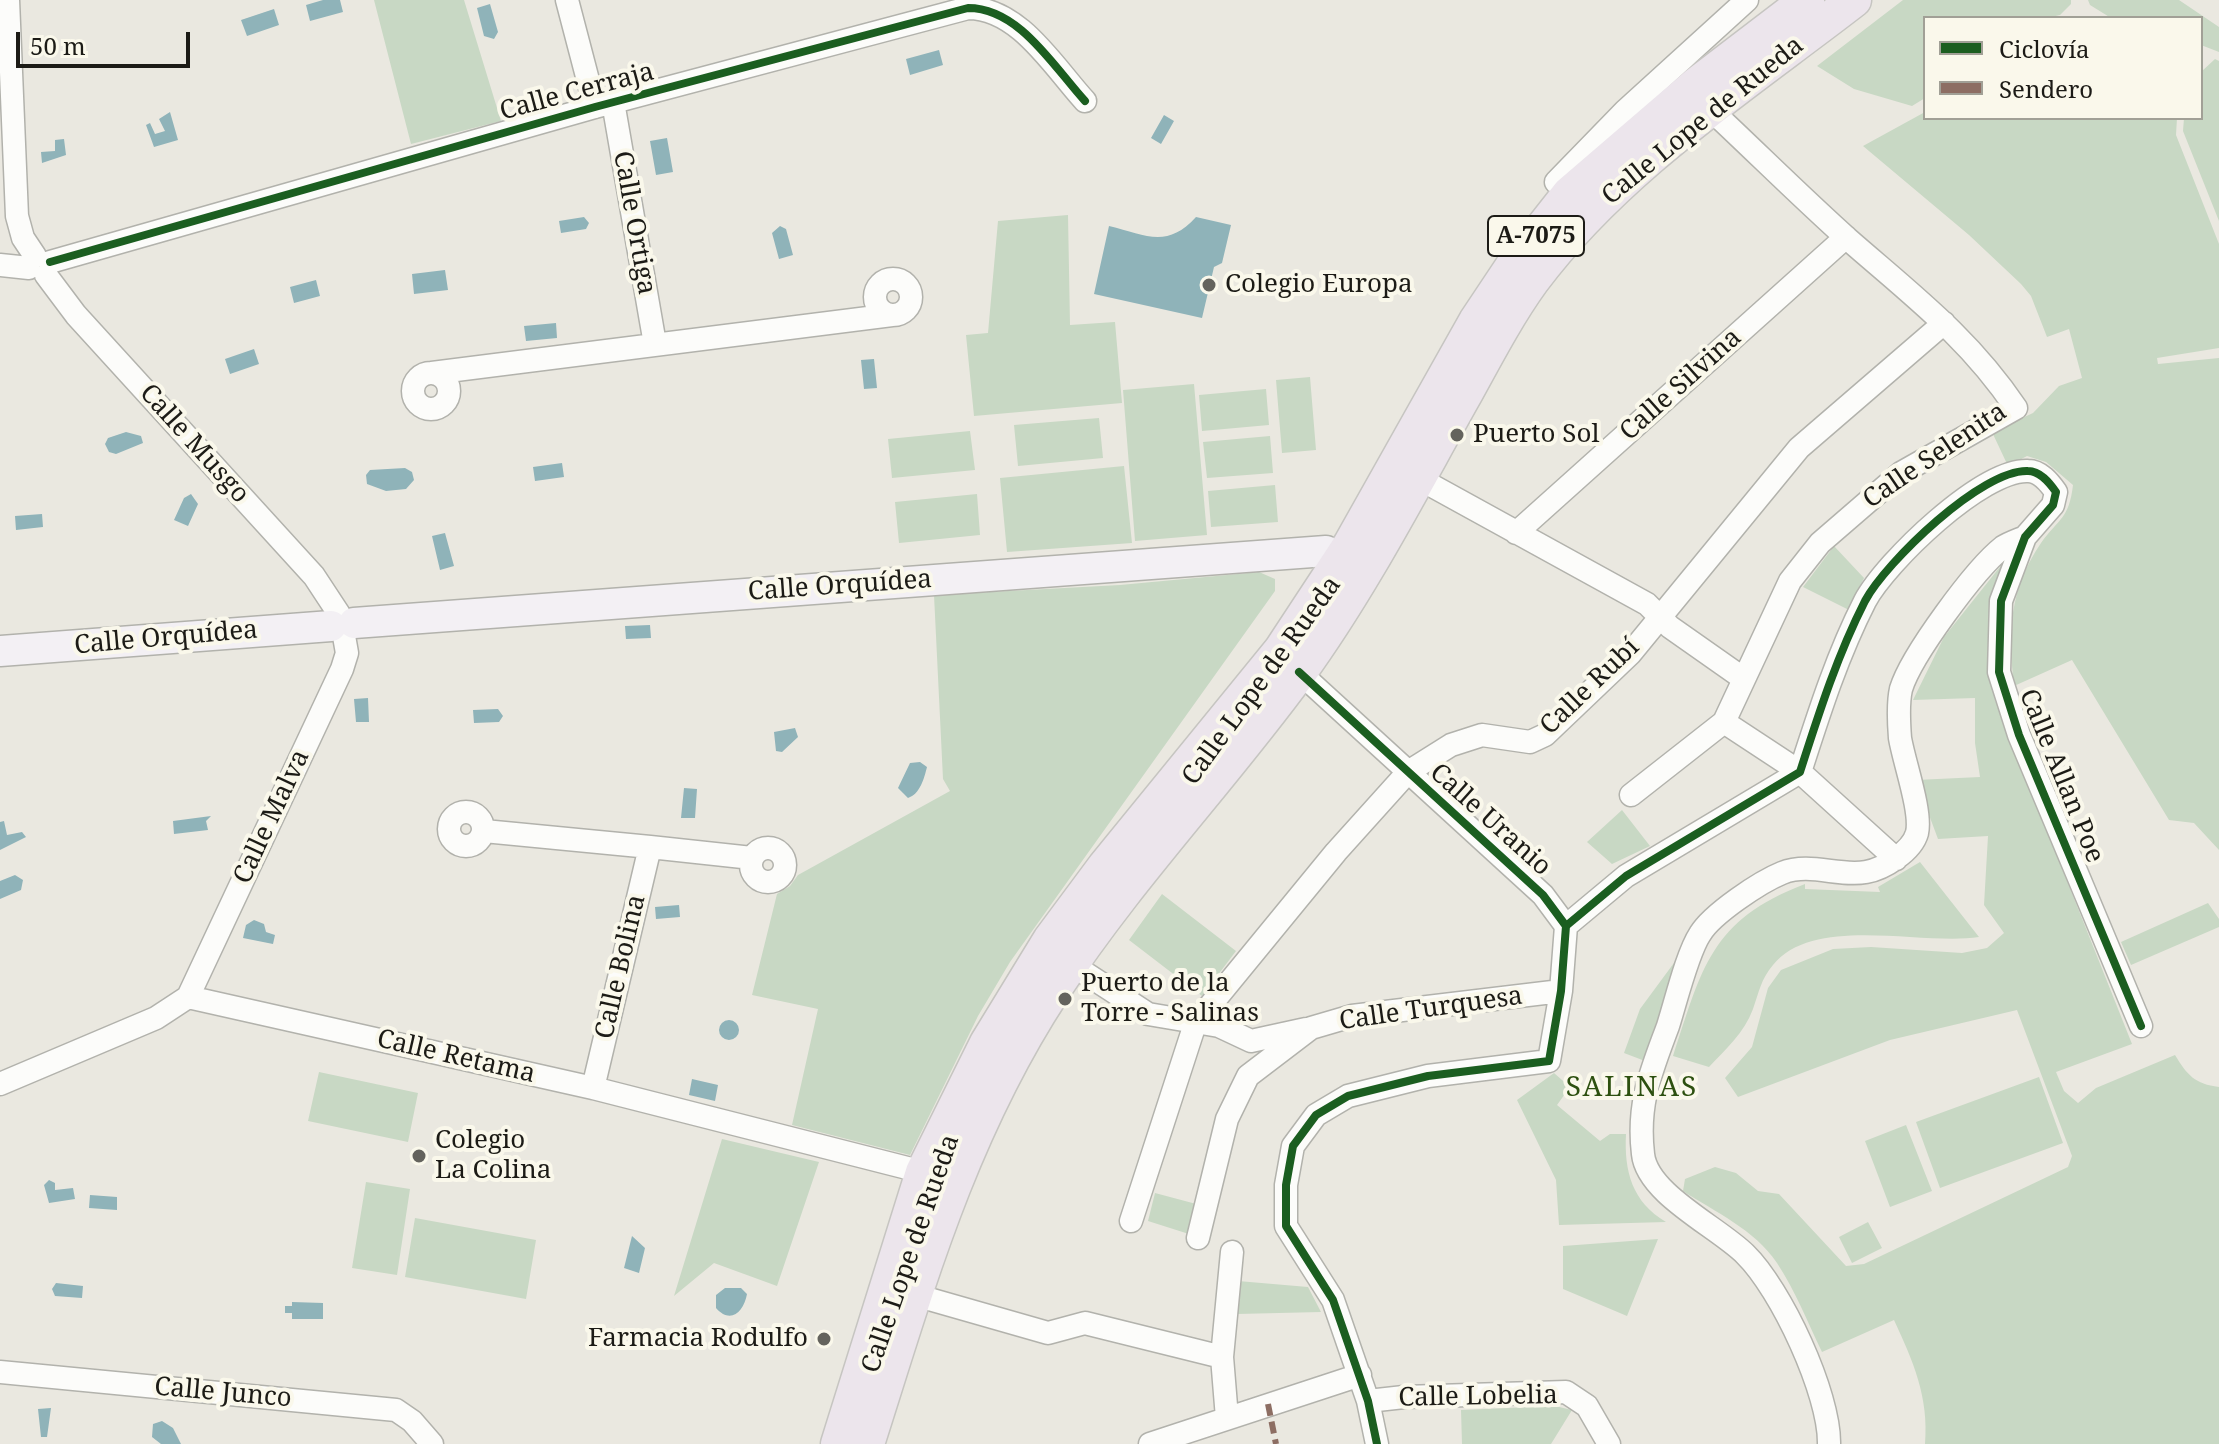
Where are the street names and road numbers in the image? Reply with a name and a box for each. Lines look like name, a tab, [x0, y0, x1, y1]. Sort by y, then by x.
street label: Calle Lope de Rueda	[1596, 30, 1810, 212]
street label: Calle Cerraja	[497, 56, 657, 128]
street label: Calle Ortiga	[606, 149, 662, 297]
road number: A-7075	[1488, 216, 1584, 256]
street label: Calle Silvina	[1614, 322, 1748, 448]
street label: Calle Musgo	[133, 378, 255, 510]
street label: Calle Selenita	[1857, 397, 2013, 515]
street label: Calle Orquídea	[747, 564, 933, 608]
street label: Calle Lope de Rueda	[1176, 571, 1348, 791]
street label: Calle Orquídea	[73, 614, 259, 662]
street label: Calle Rubí	[1534, 632, 1646, 742]
street label: Calle Allan Poe	[2012, 685, 2110, 867]
street label: Calle Malva	[227, 745, 317, 889]
street label: Calle Uranio	[1423, 757, 1557, 883]
street label: Calle Bolina	[589, 892, 653, 1042]
street label: Calle Turquesa	[1337, 981, 1525, 1037]
street label: Calle Retama	[374, 1024, 538, 1090]
street label: Calle Lope de Rueda	[856, 1131, 966, 1377]
street label: Calle Junco	[153, 1371, 293, 1415]
street label: Calle Lobelia	[1398, 1380, 1558, 1414]

